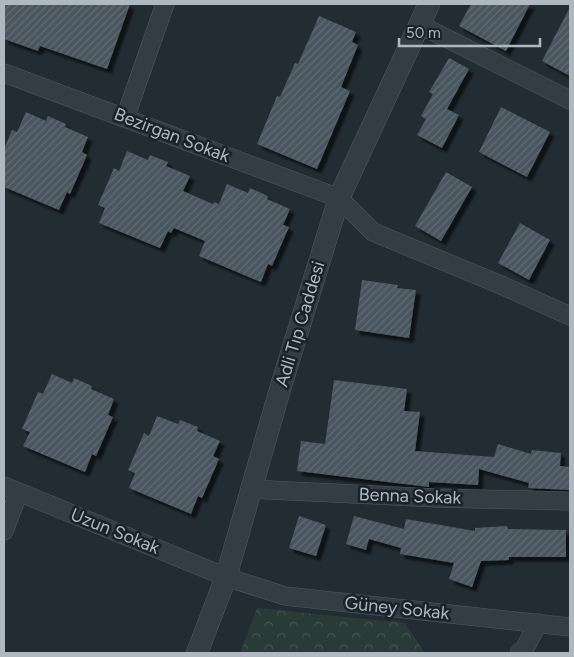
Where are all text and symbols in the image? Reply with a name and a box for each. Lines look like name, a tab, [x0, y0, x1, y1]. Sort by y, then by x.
scale bar	[399, 15, 540, 47]
text: 50 m	[406, 24, 441, 42]
street label: Bezirgan Sokak	[111, 103, 233, 167]
street label: Adli Tıp Caddesi	[270, 259, 330, 389]
street label: Benna Sokak	[358, 483, 462, 509]
street label: Uzun Sokak	[67, 503, 163, 559]
street label: Güney Sokak	[344, 592, 451, 624]

